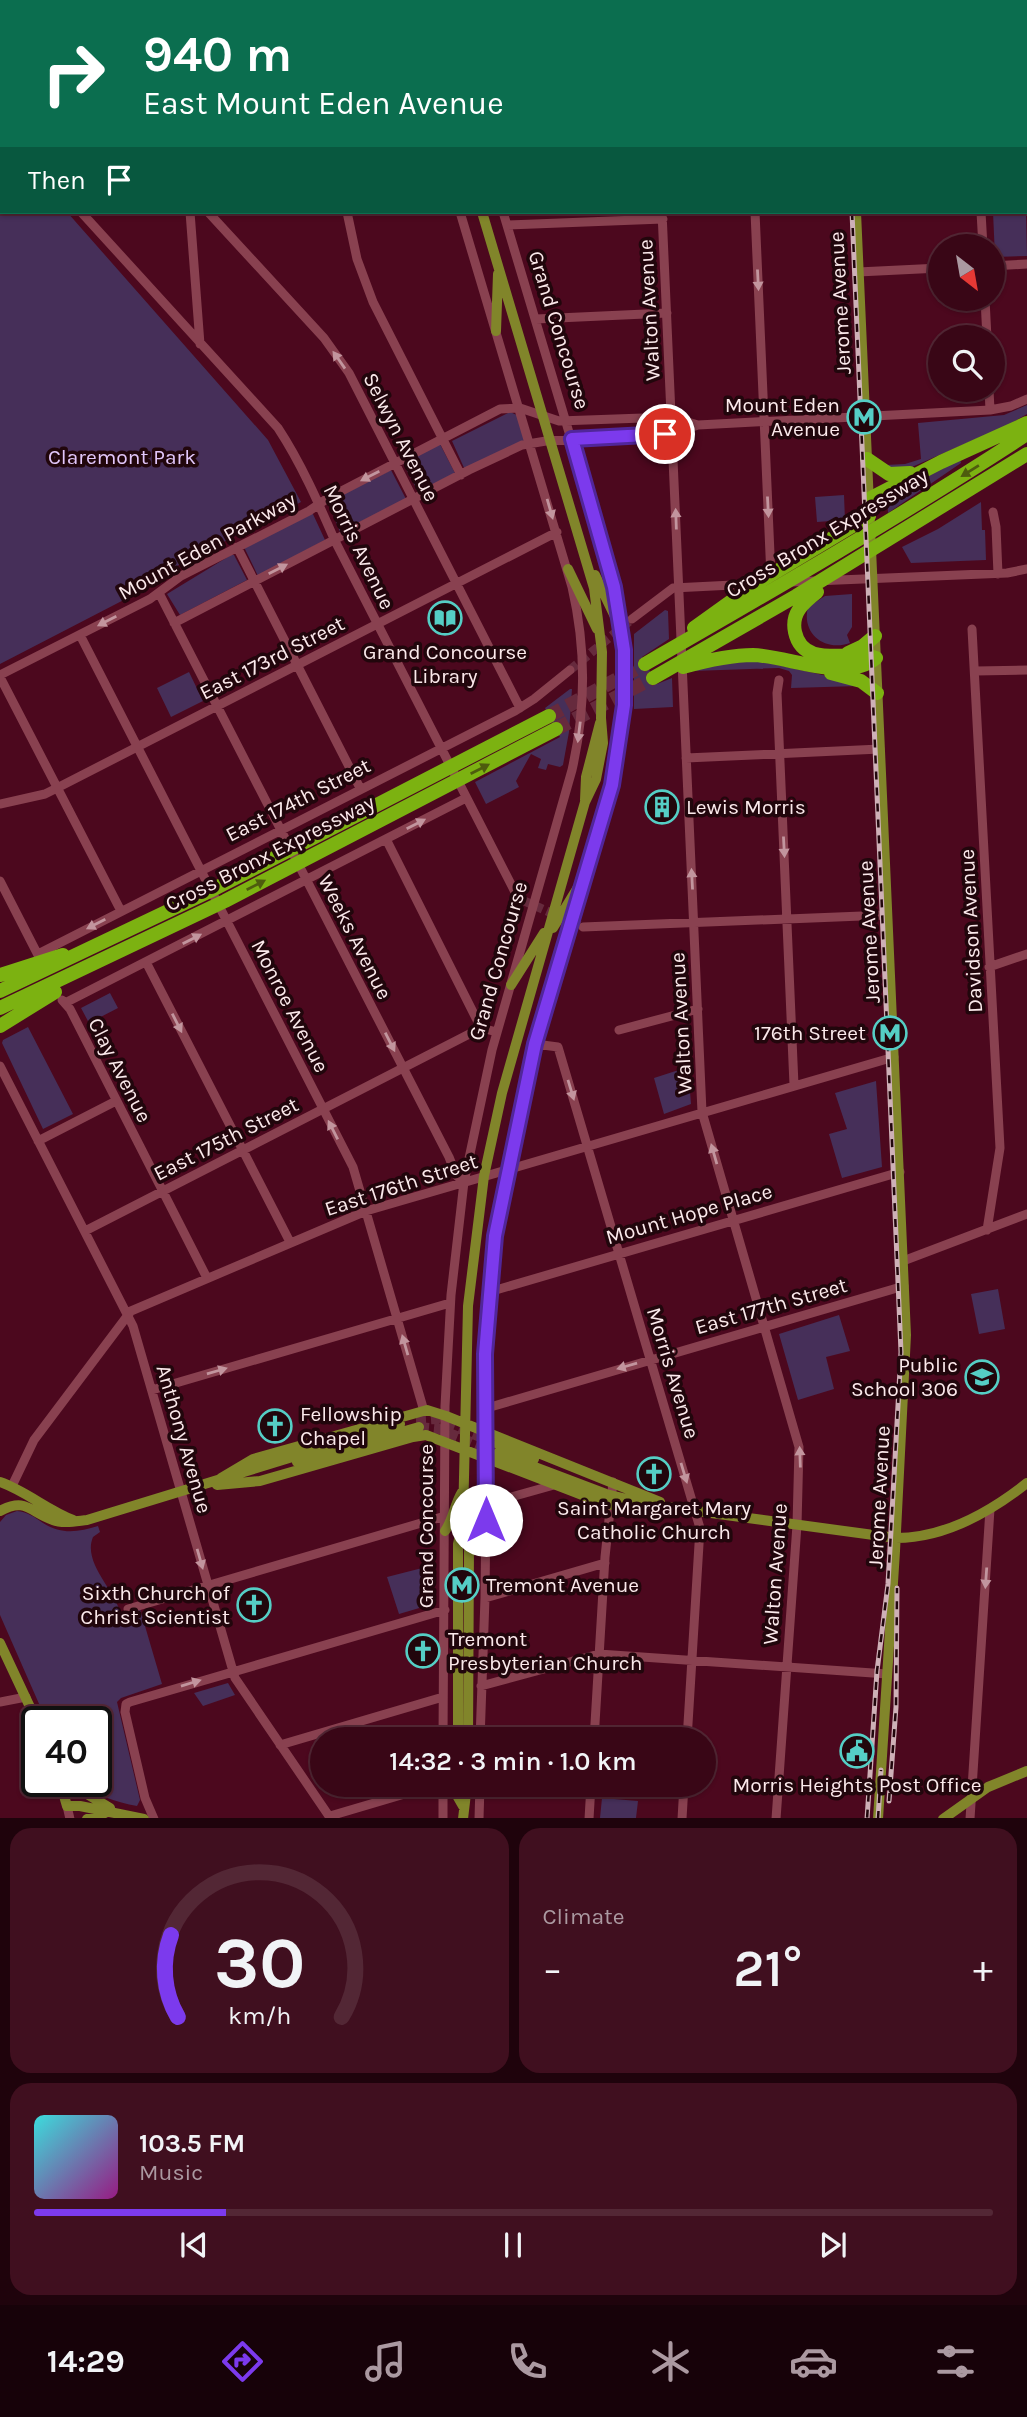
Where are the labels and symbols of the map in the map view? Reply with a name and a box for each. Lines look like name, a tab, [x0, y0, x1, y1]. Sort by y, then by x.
street label: Jerome Avenue	[824, 231, 856, 375]
north arrow	[928, 234, 1004, 312]
street label: Walton Avenue	[633, 239, 665, 381]
street label: Grand Concourse	[524, 248, 594, 412]
one-way arrow	[753, 269, 764, 291]
one-way arrow	[333, 351, 347, 369]
street label: Selwyn Avenue	[358, 369, 444, 505]
place label: Mount Eden Avenue	[725, 393, 840, 441]
metro station icon: Mount Eden Avenue	[845, 398, 883, 436]
pin	[635, 404, 695, 464]
park label: Claremont Park	[48, 445, 196, 469]
street label: Cross Bronx Expressway	[722, 463, 933, 603]
one-way arrow	[960, 464, 979, 477]
one-way arrow	[360, 470, 380, 481]
street label: Morris Avenue	[318, 481, 400, 613]
street label: Mount Eden Parkway	[114, 487, 300, 605]
one-way arrow	[763, 496, 774, 518]
one-way arrow	[545, 498, 555, 519]
one-way arrow	[670, 508, 681, 530]
one-way arrow	[268, 564, 288, 575]
library icon: Grand Concourse Library	[426, 599, 464, 637]
street label: East 173rd Street	[196, 611, 348, 705]
one-way arrow	[97, 615, 117, 626]
place label: Grand Concourse Library	[363, 640, 527, 688]
one-way arrow	[574, 721, 585, 743]
street label: East 174th Street	[222, 753, 374, 847]
one-way arrow	[470, 764, 490, 775]
building icon: Lewis Morris	[643, 788, 681, 826]
street label: Cross Bronx Expressway	[161, 790, 379, 916]
place label: Lewis Morris	[686, 795, 806, 819]
one-way arrow	[406, 818, 426, 830]
one-way arrow	[778, 836, 789, 858]
street label: Davidson Avenue	[955, 848, 987, 1014]
street label: Jerome Avenue	[853, 860, 885, 1004]
one-way arrow	[686, 868, 697, 890]
street label: Weeks Avenue	[313, 871, 397, 1003]
one-way arrow	[246, 879, 266, 890]
street label: Grand Concourse	[464, 879, 532, 1043]
one-way arrow	[86, 918, 106, 929]
one-way arrow	[182, 933, 201, 945]
street label: Monroe Avenue	[246, 936, 334, 1076]
street label: Walton Avenue	[665, 952, 697, 1094]
one-way arrow	[172, 1013, 183, 1033]
street label: Clay Avenue	[83, 1014, 157, 1126]
metro station icon: 176th Street	[871, 1014, 909, 1052]
place label: 176th Street	[754, 1021, 866, 1045]
one-way arrow	[384, 1032, 395, 1052]
one-way arrow	[567, 1080, 577, 1101]
street label: East 175th Street	[150, 1092, 302, 1186]
one-way arrow	[328, 1120, 339, 1140]
one-way arrow	[708, 1143, 719, 1165]
street label: East 176th Street	[322, 1149, 481, 1221]
street label: Mount Hope Place	[603, 1179, 775, 1249]
street label: East 177th Street	[692, 1273, 850, 1339]
street label: Morris Avenue	[642, 1305, 704, 1441]
one-way arrow	[400, 1334, 410, 1355]
place label: Public School 306	[851, 1353, 958, 1401]
school or university icon: Public School 306	[963, 1358, 1001, 1396]
street label: Anthony Avenue	[151, 1362, 217, 1516]
one-way arrow	[616, 1362, 637, 1372]
one-way arrow	[207, 1365, 228, 1375]
place label: Fellowship Chapel	[300, 1402, 402, 1450]
church icon: Fellowship Chapel	[256, 1407, 294, 1445]
street label: Jerome Avenue	[863, 1425, 895, 1569]
street label: Grand Concourse	[414, 1444, 438, 1608]
one-way arrow	[794, 1446, 805, 1468]
church icon: Saint Margaret Mary Catholic Church	[635, 1455, 673, 1493]
one-way arrow	[680, 1462, 690, 1483]
position arrow	[449, 1483, 523, 1557]
place label: Saint Margaret Mary Catholic Church	[557, 1496, 751, 1544]
street label: Walton Avenue	[758, 1502, 792, 1646]
one-way arrow	[195, 1548, 205, 1569]
metro station icon: Tremont Avenue	[443, 1566, 481, 1604]
one-way arrow	[980, 1567, 991, 1589]
place label: Tremont Avenue	[486, 1573, 639, 1597]
place label: Sixth Church of Christ Scientist	[80, 1581, 231, 1629]
church icon: Sixth Church of Christ Scientist	[235, 1586, 273, 1624]
place label: Tremont Presbyterian Church	[448, 1627, 642, 1675]
church icon: Tremont Presbyterian Church	[404, 1632, 442, 1670]
one-way arrow	[181, 1678, 202, 1688]
speed limit sign: 40	[21, 1706, 112, 1797]
public building icon: Morris Heights Post Office	[838, 1732, 876, 1770]
place label: Morris Heights Post Office	[732, 1773, 982, 1797]

